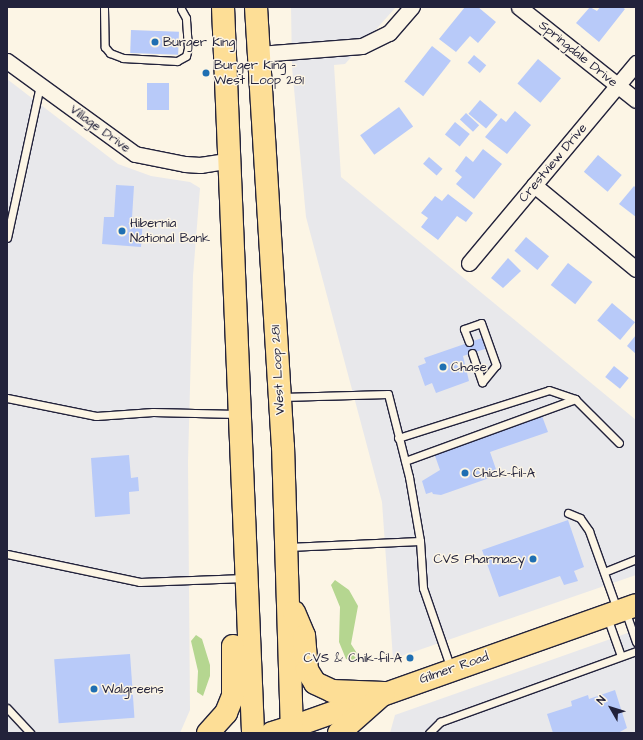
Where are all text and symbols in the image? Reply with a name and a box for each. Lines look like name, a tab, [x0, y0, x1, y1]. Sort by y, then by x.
street label: Springdale Drive	[535, 17, 621, 91]
place label: Burger King	[163, 34, 235, 50]
marker: Burger King	[150, 37, 160, 47]
place label: Burger King - West Loop 281	[214, 58, 304, 89]
marker: Burger King - West Loop 281	[201, 68, 211, 78]
street label: Village Drive	[67, 102, 133, 156]
street label: Crestview Drive	[516, 120, 590, 206]
place label: Hibernia National Bank	[130, 216, 210, 247]
marker: Hibernia National Bank	[117, 226, 127, 236]
street label: West Loop 281	[268, 325, 288, 415]
place label: Chase	[451, 359, 487, 375]
marker: Chase	[438, 362, 448, 372]
place label: Chick-fil-A	[473, 465, 535, 481]
marker: Chick-fil-A	[460, 468, 470, 478]
place label: CVS Pharmacy	[433, 551, 525, 567]
marker: CVS Pharmacy	[528, 554, 538, 564]
street label: Gilmer Road	[417, 649, 491, 687]
place label: CVS & Chik-fil-A	[303, 650, 402, 666]
marker: CVS & Chik-fil-A	[405, 653, 415, 663]
place label: Walgreens	[102, 681, 164, 697]
marker: Walgreens	[89, 684, 99, 694]
north arrow	[591, 688, 631, 728]
text: N	[593, 693, 609, 708]

